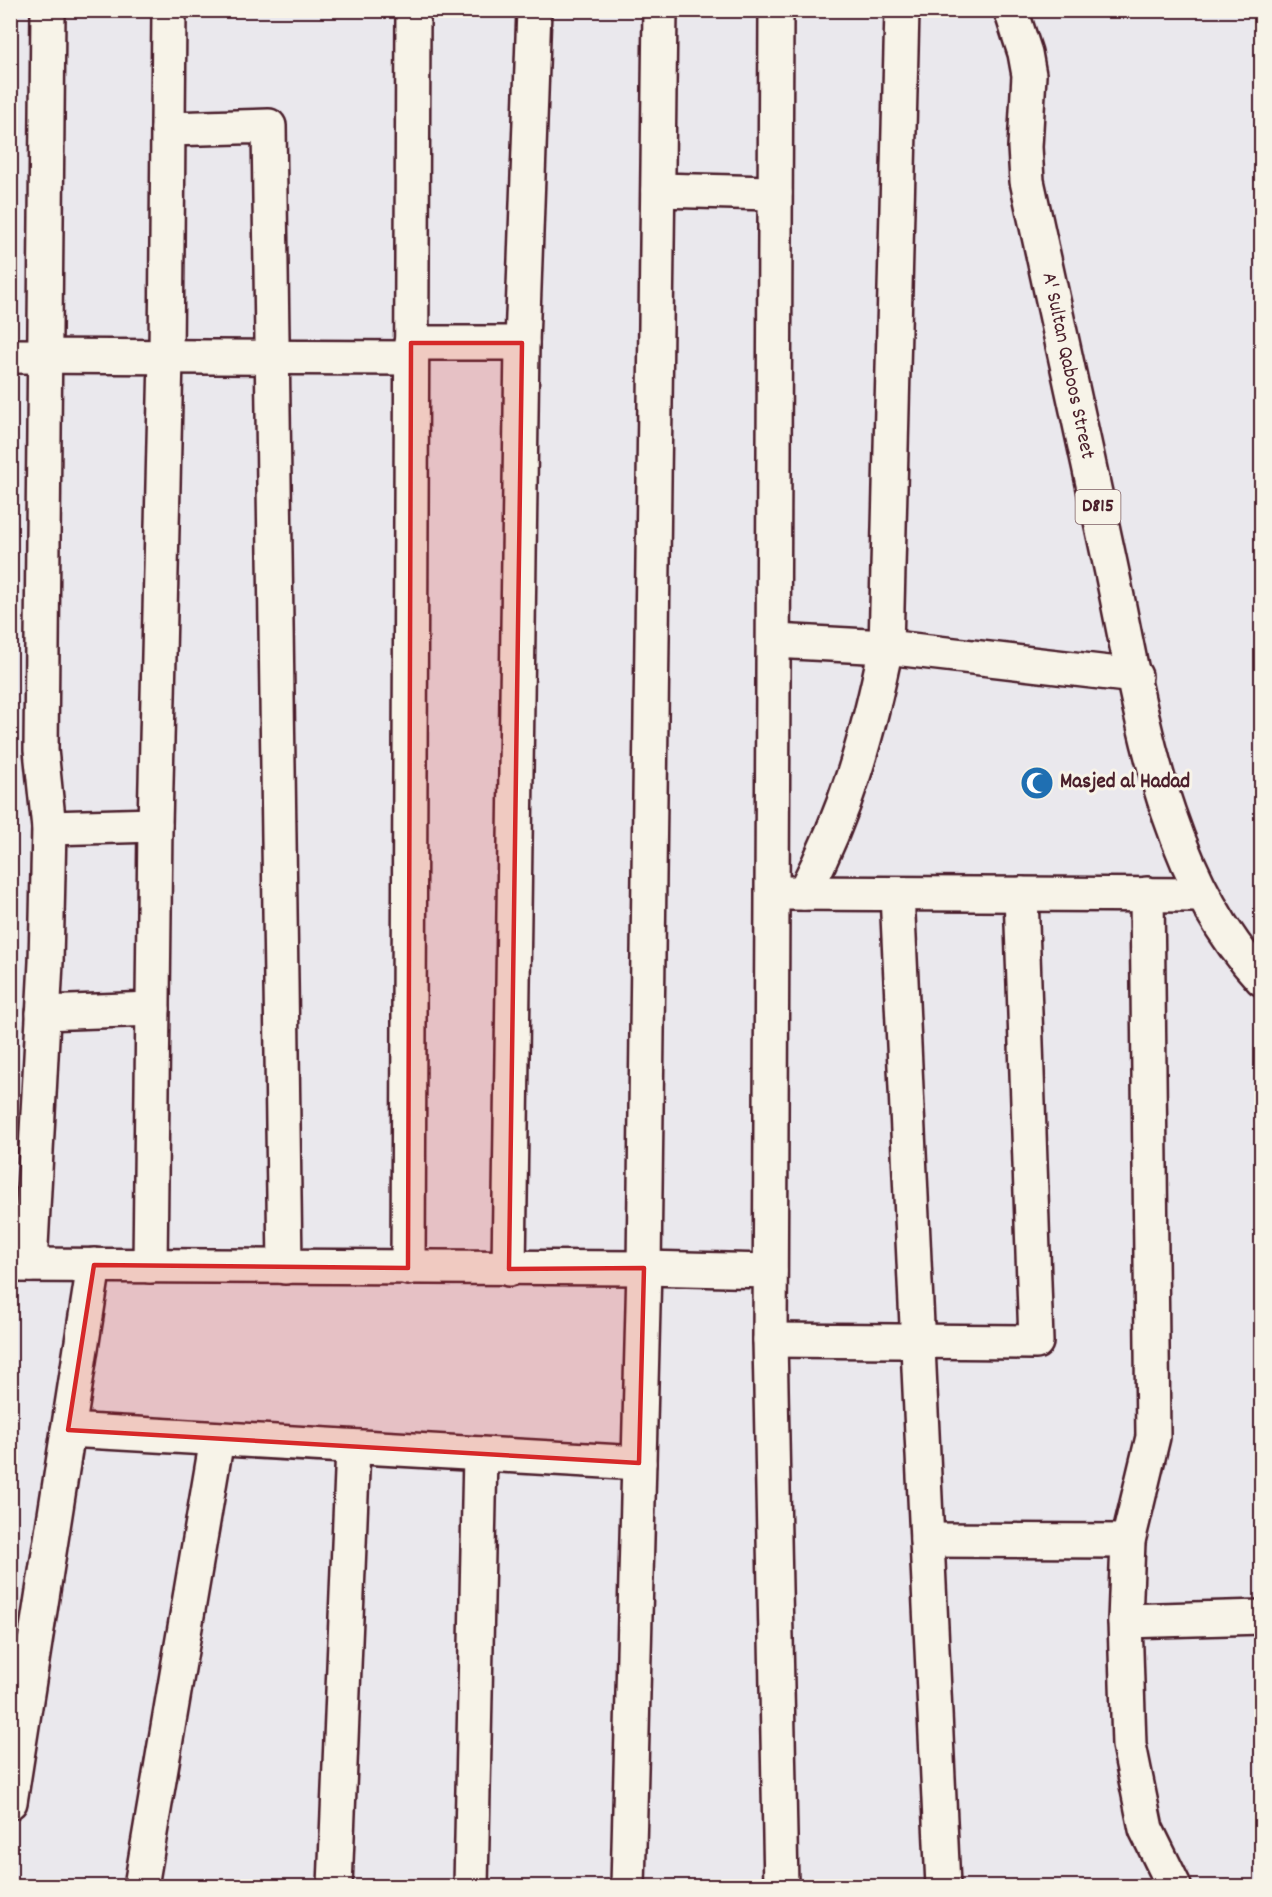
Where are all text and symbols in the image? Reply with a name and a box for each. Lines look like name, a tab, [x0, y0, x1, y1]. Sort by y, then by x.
street label: A' Sultan Qaboos Street	[1033, 270, 1102, 462]
road number: D815	[1076, 490, 1120, 524]
mosque icon: Masjed al Hadad	[1019, 765, 1055, 801]
place label: Masjed al Hadad	[1060, 768, 1190, 798]

